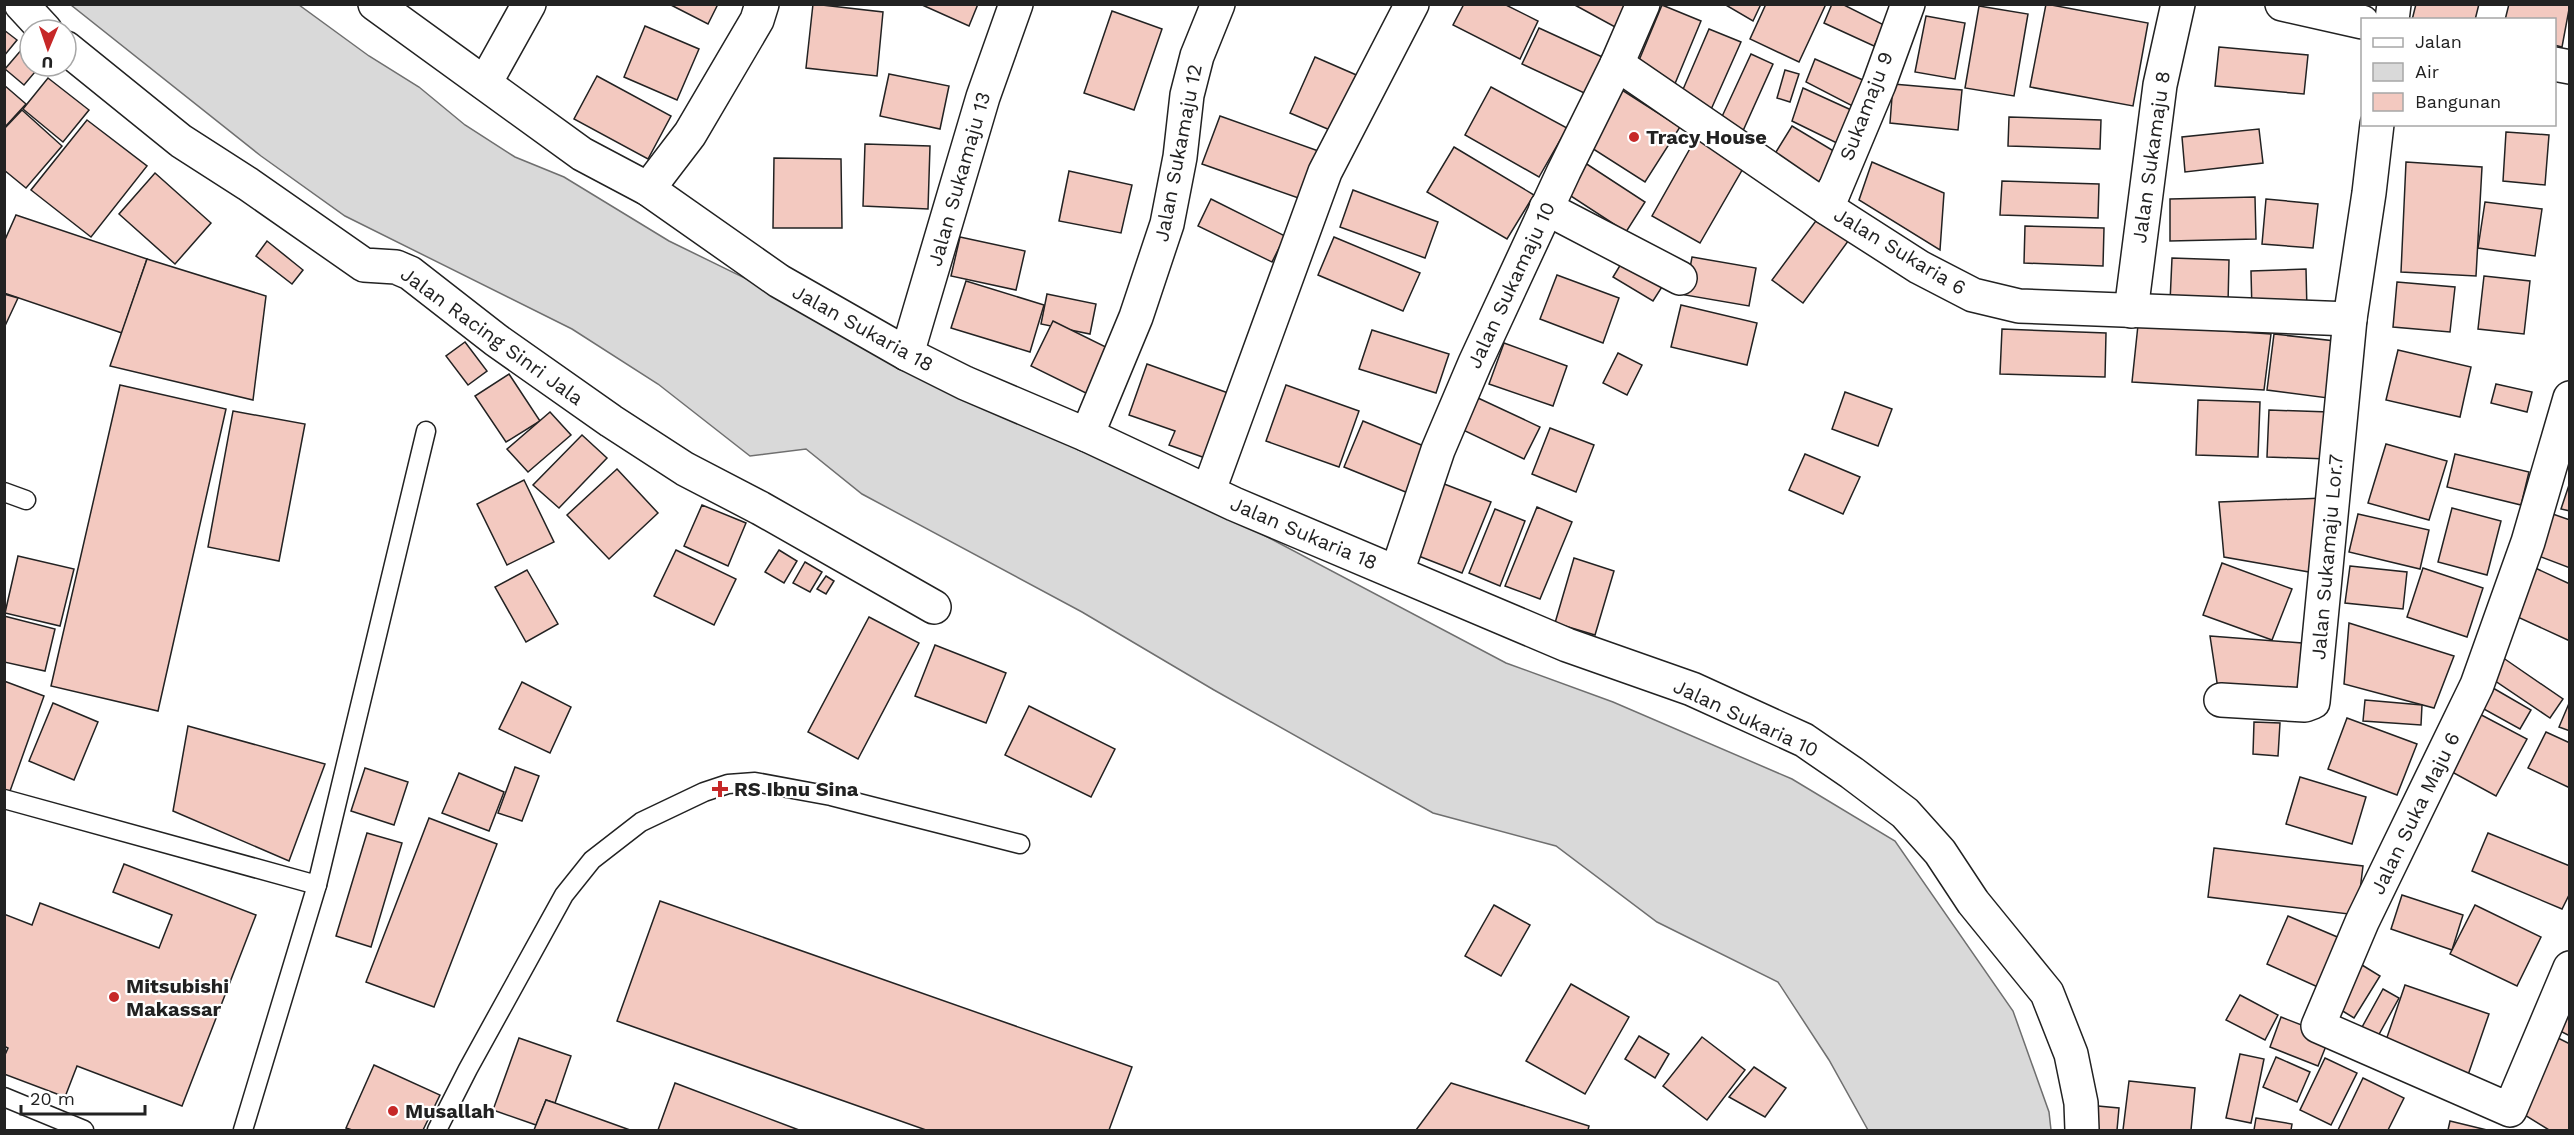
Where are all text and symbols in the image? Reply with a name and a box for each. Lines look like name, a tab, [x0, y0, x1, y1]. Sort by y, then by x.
north arrow	[18, 18, 78, 78]
legend	[2361, 18, 2556, 126]
text: Jalan	[2415, 31, 2462, 52]
street label: Sukamaju 9	[1834, 48, 1898, 164]
text: U	[41, 53, 54, 72]
text: Air	[2415, 61, 2439, 82]
street label: Jalan Sukamaju 12	[1149, 62, 1207, 244]
street label: Jalan Sukamaju 8	[2127, 69, 2175, 245]
street label: Jalan Sukamaju 13	[923, 89, 995, 269]
text: Bangunan	[2415, 91, 2501, 112]
place label: Tracy House	[1646, 125, 1767, 149]
marker: Tracy House	[1627, 130, 1641, 144]
street label: Jalan Sukamaju 10	[1462, 198, 1560, 372]
street label: Jalan Sukaria 6	[1830, 202, 1970, 300]
street label: Jalan Racing Sinri Jala	[396, 262, 588, 410]
street label: Jalan Sukaria 18	[788, 279, 938, 377]
street label: Jalan Sukamaju Lor.7	[2306, 453, 2348, 661]
street label: Jalan Sukaria 18	[1227, 491, 1381, 575]
street label: Jalan Sukaria 10	[1670, 674, 1822, 762]
street label: Jalan Suka Maju 6	[2365, 728, 2465, 898]
place label: RS Ibnu Sina	[734, 777, 859, 801]
marker: RS Ibnu Sina	[711, 780, 729, 798]
place label: Mitsubishi Makassar	[126, 974, 229, 1021]
marker: Mitsubishi Makassar	[107, 990, 121, 1004]
scale bar	[21, 1078, 146, 1116]
text: 20 m	[30, 1088, 75, 1109]
place label: Musallah	[405, 1099, 495, 1123]
marker: Musallah	[386, 1104, 400, 1118]

